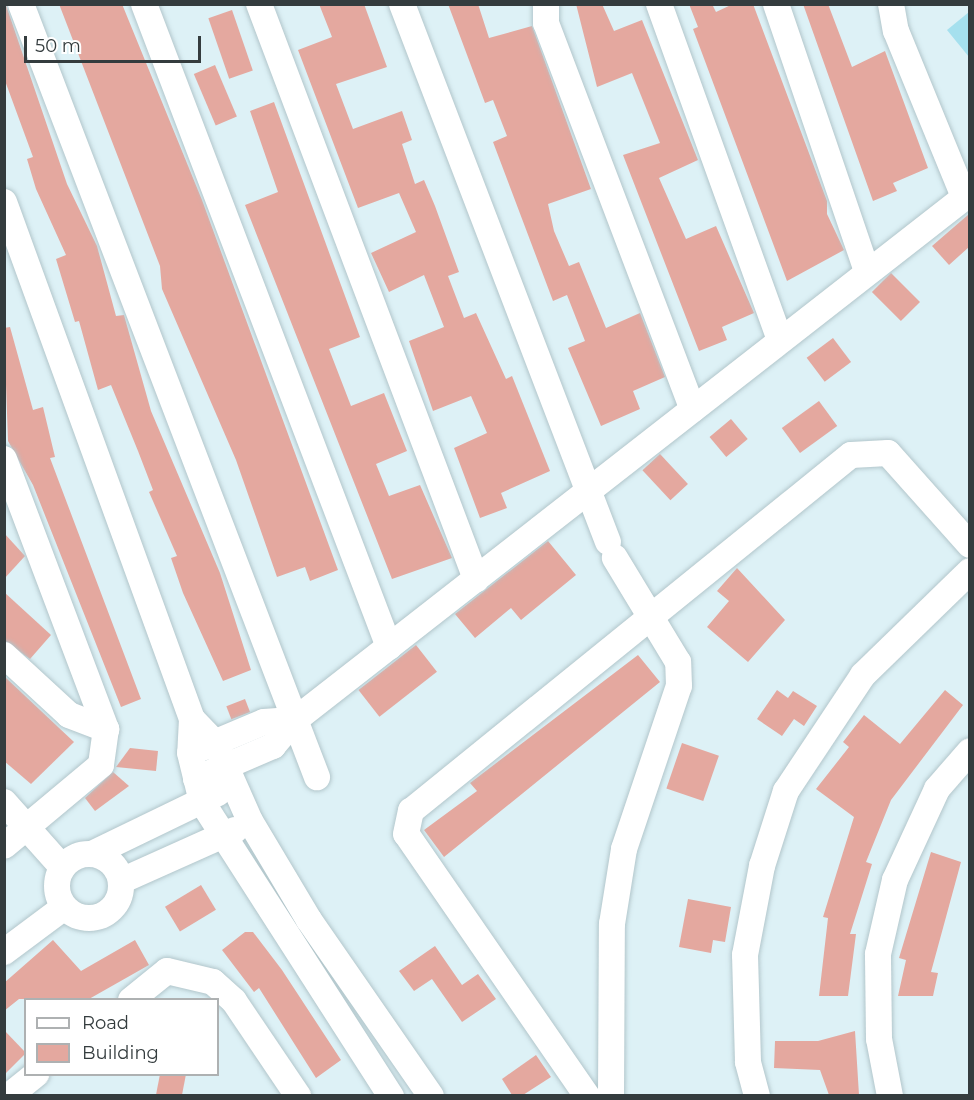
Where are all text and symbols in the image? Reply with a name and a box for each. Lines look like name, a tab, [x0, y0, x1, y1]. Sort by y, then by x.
scale bar	[27, 24, 204, 62]
text: 50 m	[35, 35, 81, 57]
legend	[24, 998, 219, 1076]
text: Road	[82, 1012, 129, 1034]
text: Building	[82, 1042, 159, 1064]

